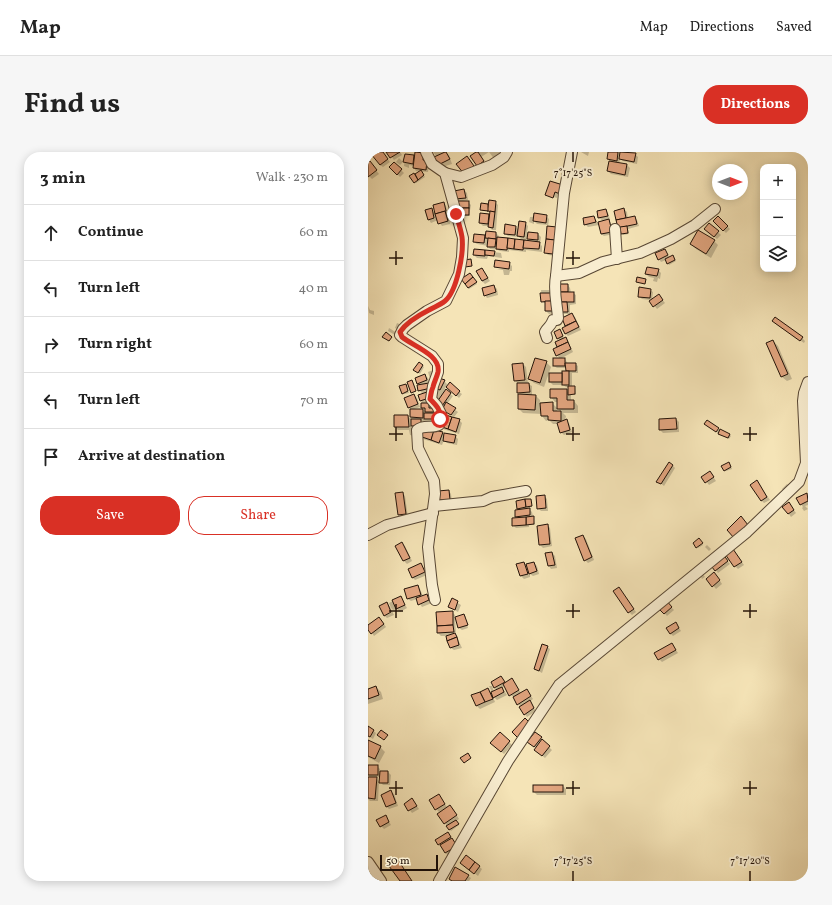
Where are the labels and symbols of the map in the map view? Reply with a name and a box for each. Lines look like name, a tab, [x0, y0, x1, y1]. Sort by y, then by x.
north arrow	[712, 164, 748, 200]
text: 7°17'25"S	[554, 166, 592, 180]
route end	[447, 205, 465, 223]
route start	[431, 410, 449, 428]
scale bar	[380, 853, 438, 872]
text: 7°17'25"S	[554, 854, 592, 868]
text: 7°17'20"S	[730, 854, 770, 868]

